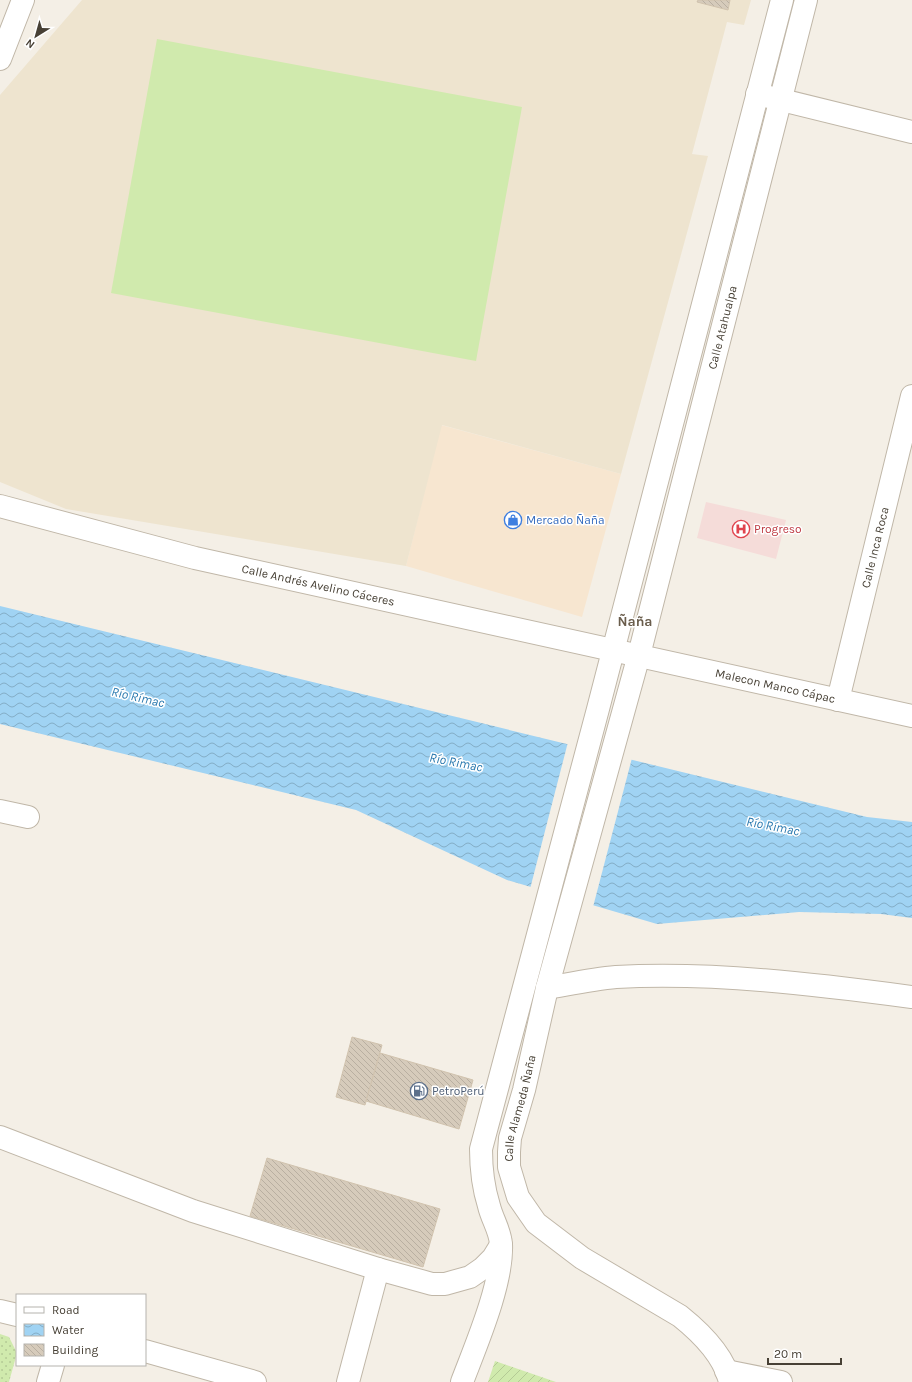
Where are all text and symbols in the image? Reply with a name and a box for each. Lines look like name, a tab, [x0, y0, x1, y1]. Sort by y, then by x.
north arrow	[16, 16, 56, 56]
text: N	[23, 36, 37, 51]
street label: Calle Atahualpa	[705, 284, 740, 371]
street label: Calle Inca Roca	[859, 506, 892, 589]
shop icon: Mercado Ñaña	[503, 510, 523, 530]
place label: Mercado Ñaña	[526, 513, 605, 527]
hospital icon: Progreso	[731, 519, 751, 539]
place label: Progreso	[754, 522, 802, 536]
street label: Calle Andrés Avelino Cáceres	[240, 561, 396, 609]
district label: Ñaña	[617, 613, 653, 630]
street label: Malecon Manco Cápac	[714, 666, 837, 706]
water label: Río Rímac	[110, 684, 166, 710]
water label: Río Rímac	[428, 749, 484, 775]
water label: Río Rímac	[745, 813, 801, 839]
street label: Calle Alameda Ñaña	[502, 1054, 539, 1162]
fuel station icon: PetroPerú	[409, 1081, 429, 1101]
place label: PetroPerú	[432, 1084, 485, 1098]
legend	[16, 1294, 146, 1366]
text: Road	[52, 1303, 80, 1317]
text: Water	[52, 1323, 85, 1337]
scale bar	[768, 1340, 841, 1366]
text: Building	[52, 1343, 99, 1357]
text: 20 m	[774, 1347, 802, 1361]

